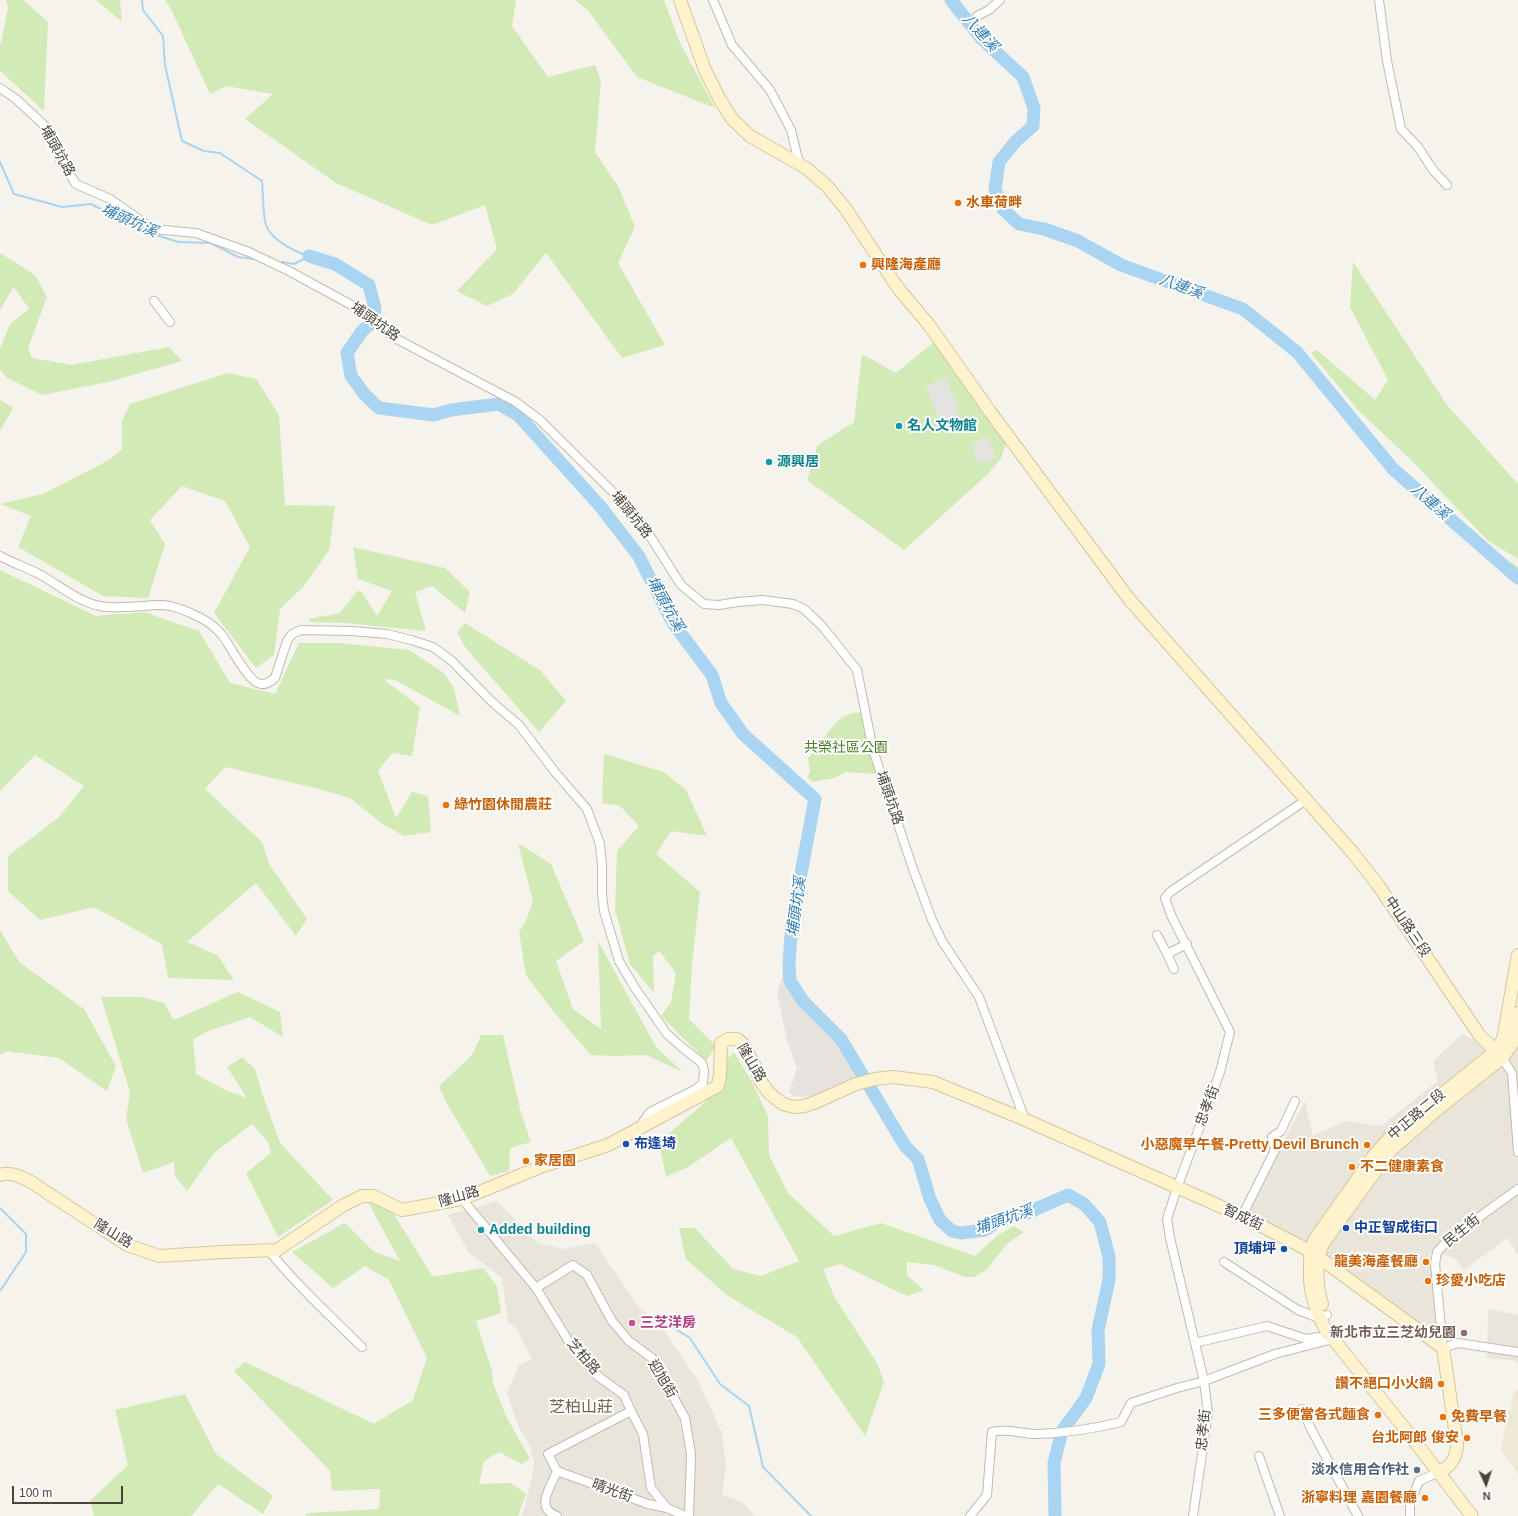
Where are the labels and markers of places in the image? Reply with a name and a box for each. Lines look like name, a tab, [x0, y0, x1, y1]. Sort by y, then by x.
place label: 水車荷畔	[966, 195, 1022, 211]
marker: 水車荷畔	[953, 198, 963, 208]
place label: 興隆海產廳	[871, 257, 941, 273]
marker: 興隆海產廳	[858, 260, 868, 270]
place label: 名人文物館	[907, 418, 977, 434]
marker: 名人文物館	[894, 421, 904, 431]
place label: 源興居	[777, 454, 819, 470]
marker: 源興居	[764, 457, 774, 467]
place label: 綠竹園休閒農莊	[454, 797, 552, 813]
marker: 綠竹園休閒農莊	[441, 800, 451, 810]
place label: 布逢埼	[634, 1136, 676, 1152]
place label: 小惡魔早午餐-Pretty Devil Brunch	[1140, 1137, 1359, 1153]
marker: 布逢埼	[621, 1139, 631, 1149]
marker: 小惡魔早午餐-Pretty Devil Brunch	[1362, 1140, 1372, 1150]
place label: 家居園	[534, 1153, 576, 1169]
marker: 家居園	[521, 1156, 531, 1166]
place label: 不二健康素食	[1360, 1159, 1444, 1175]
marker: 不二健康素食	[1347, 1162, 1357, 1172]
place label: 中正智成街口	[1354, 1220, 1438, 1236]
place label: Added building	[489, 1222, 591, 1238]
marker: 中正智成街口	[1341, 1223, 1351, 1233]
marker: Added building	[476, 1225, 486, 1235]
place label: 頂埔坪	[1234, 1241, 1276, 1257]
marker: 頂埔坪	[1279, 1244, 1289, 1254]
place label: 龍美海產餐廳	[1334, 1254, 1418, 1270]
marker: 龍美海產餐廳	[1421, 1257, 1431, 1267]
place label: 珍愛小吃店	[1436, 1273, 1506, 1289]
marker: 珍愛小吃店	[1423, 1276, 1433, 1286]
place label: 三芝洋房	[640, 1315, 696, 1331]
marker: 三芝洋房	[627, 1318, 637, 1328]
place label: 新北市立三芝幼兒園	[1330, 1325, 1456, 1341]
marker: 新北市立三芝幼兒園	[1459, 1328, 1469, 1338]
place label: 讚不絕口小火鍋	[1335, 1376, 1433, 1392]
marker: 讚不絕口小火鍋	[1436, 1379, 1446, 1389]
place label: 三多便當各式麵食	[1258, 1407, 1370, 1423]
place label: 免費早餐	[1451, 1409, 1507, 1425]
marker: 三多便當各式麵食	[1373, 1410, 1383, 1420]
marker: 免費早餐	[1438, 1412, 1448, 1422]
place label: 台北阿郎 俊安	[1371, 1430, 1459, 1446]
marker: 台北阿郎 俊安	[1462, 1433, 1472, 1443]
place label: 淡水信用合作社	[1311, 1462, 1409, 1478]
marker: 淡水信用合作社	[1412, 1465, 1422, 1475]
place label: 浙寧料理 嘉園餐廳	[1301, 1490, 1417, 1506]
marker: 浙寧料理 嘉園餐廳	[1420, 1493, 1430, 1503]

